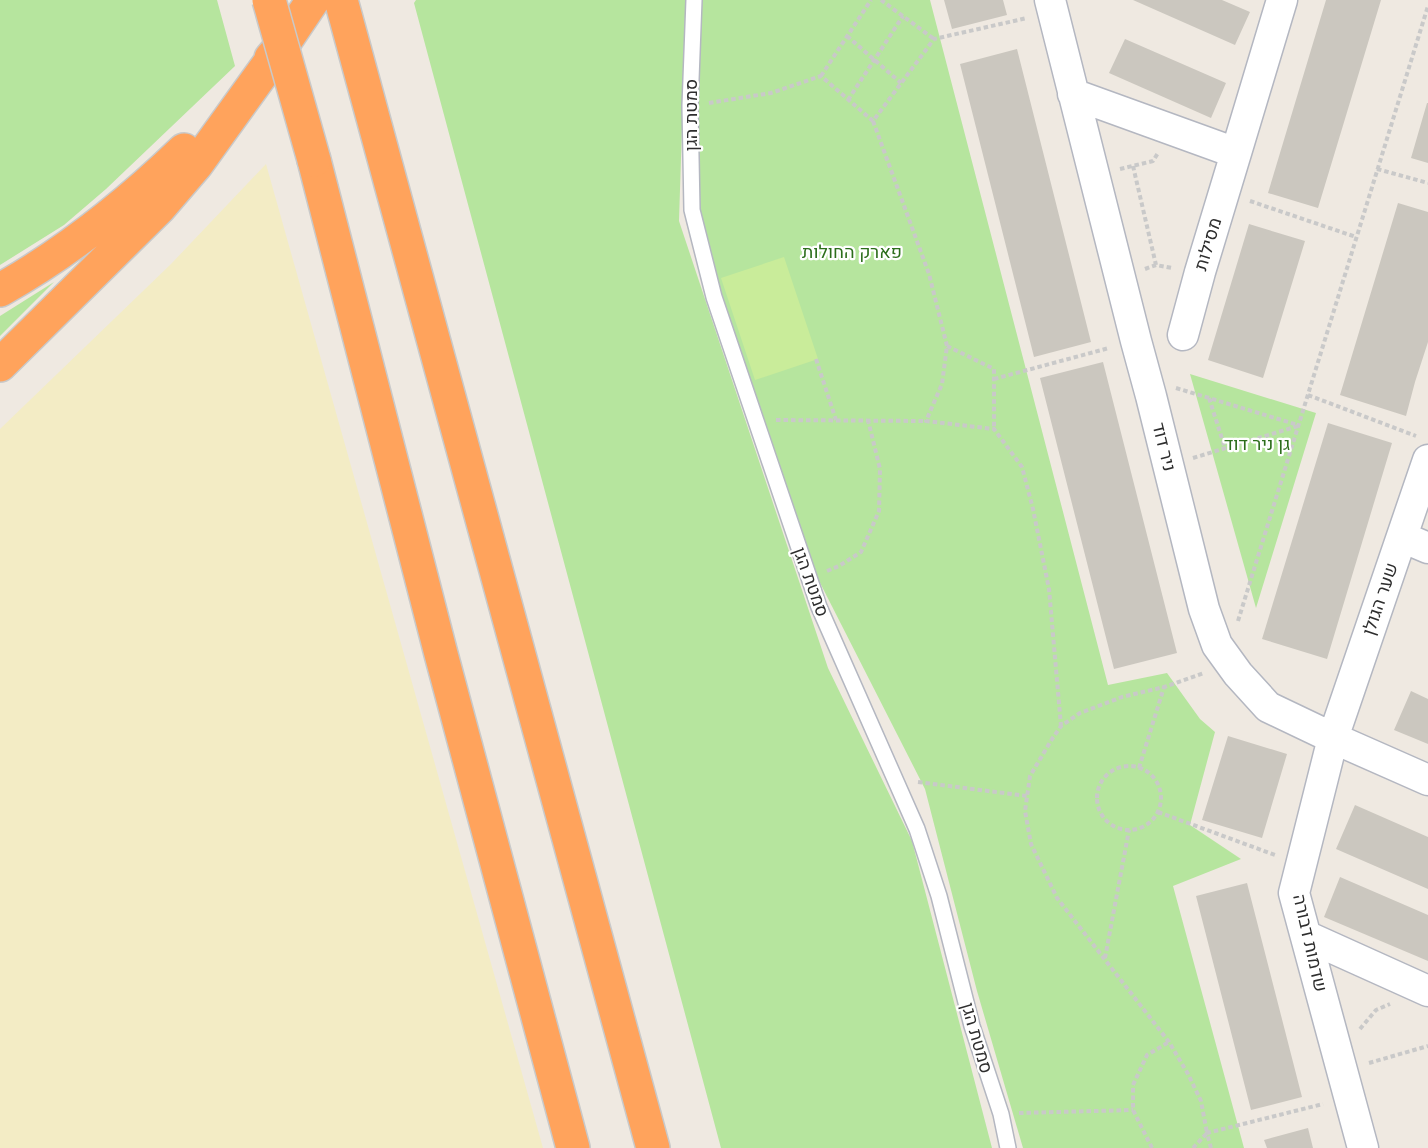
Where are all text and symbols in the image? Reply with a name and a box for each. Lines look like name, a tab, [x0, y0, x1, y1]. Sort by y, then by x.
street label: סמטת הגן	[679, 79, 701, 151]
street label: מסילות	[1189, 215, 1225, 273]
park label: פארק החולות	[802, 240, 902, 262]
street label: ניר דוד	[1148, 420, 1182, 473]
park label: גן ניר דוד	[1224, 432, 1290, 454]
street label: סמטת הגן	[789, 544, 835, 620]
street label: שער הגולן	[1356, 559, 1402, 638]
street label: שדמות דבורה	[1289, 892, 1333, 994]
street label: סמטת הגן	[957, 1000, 999, 1076]

